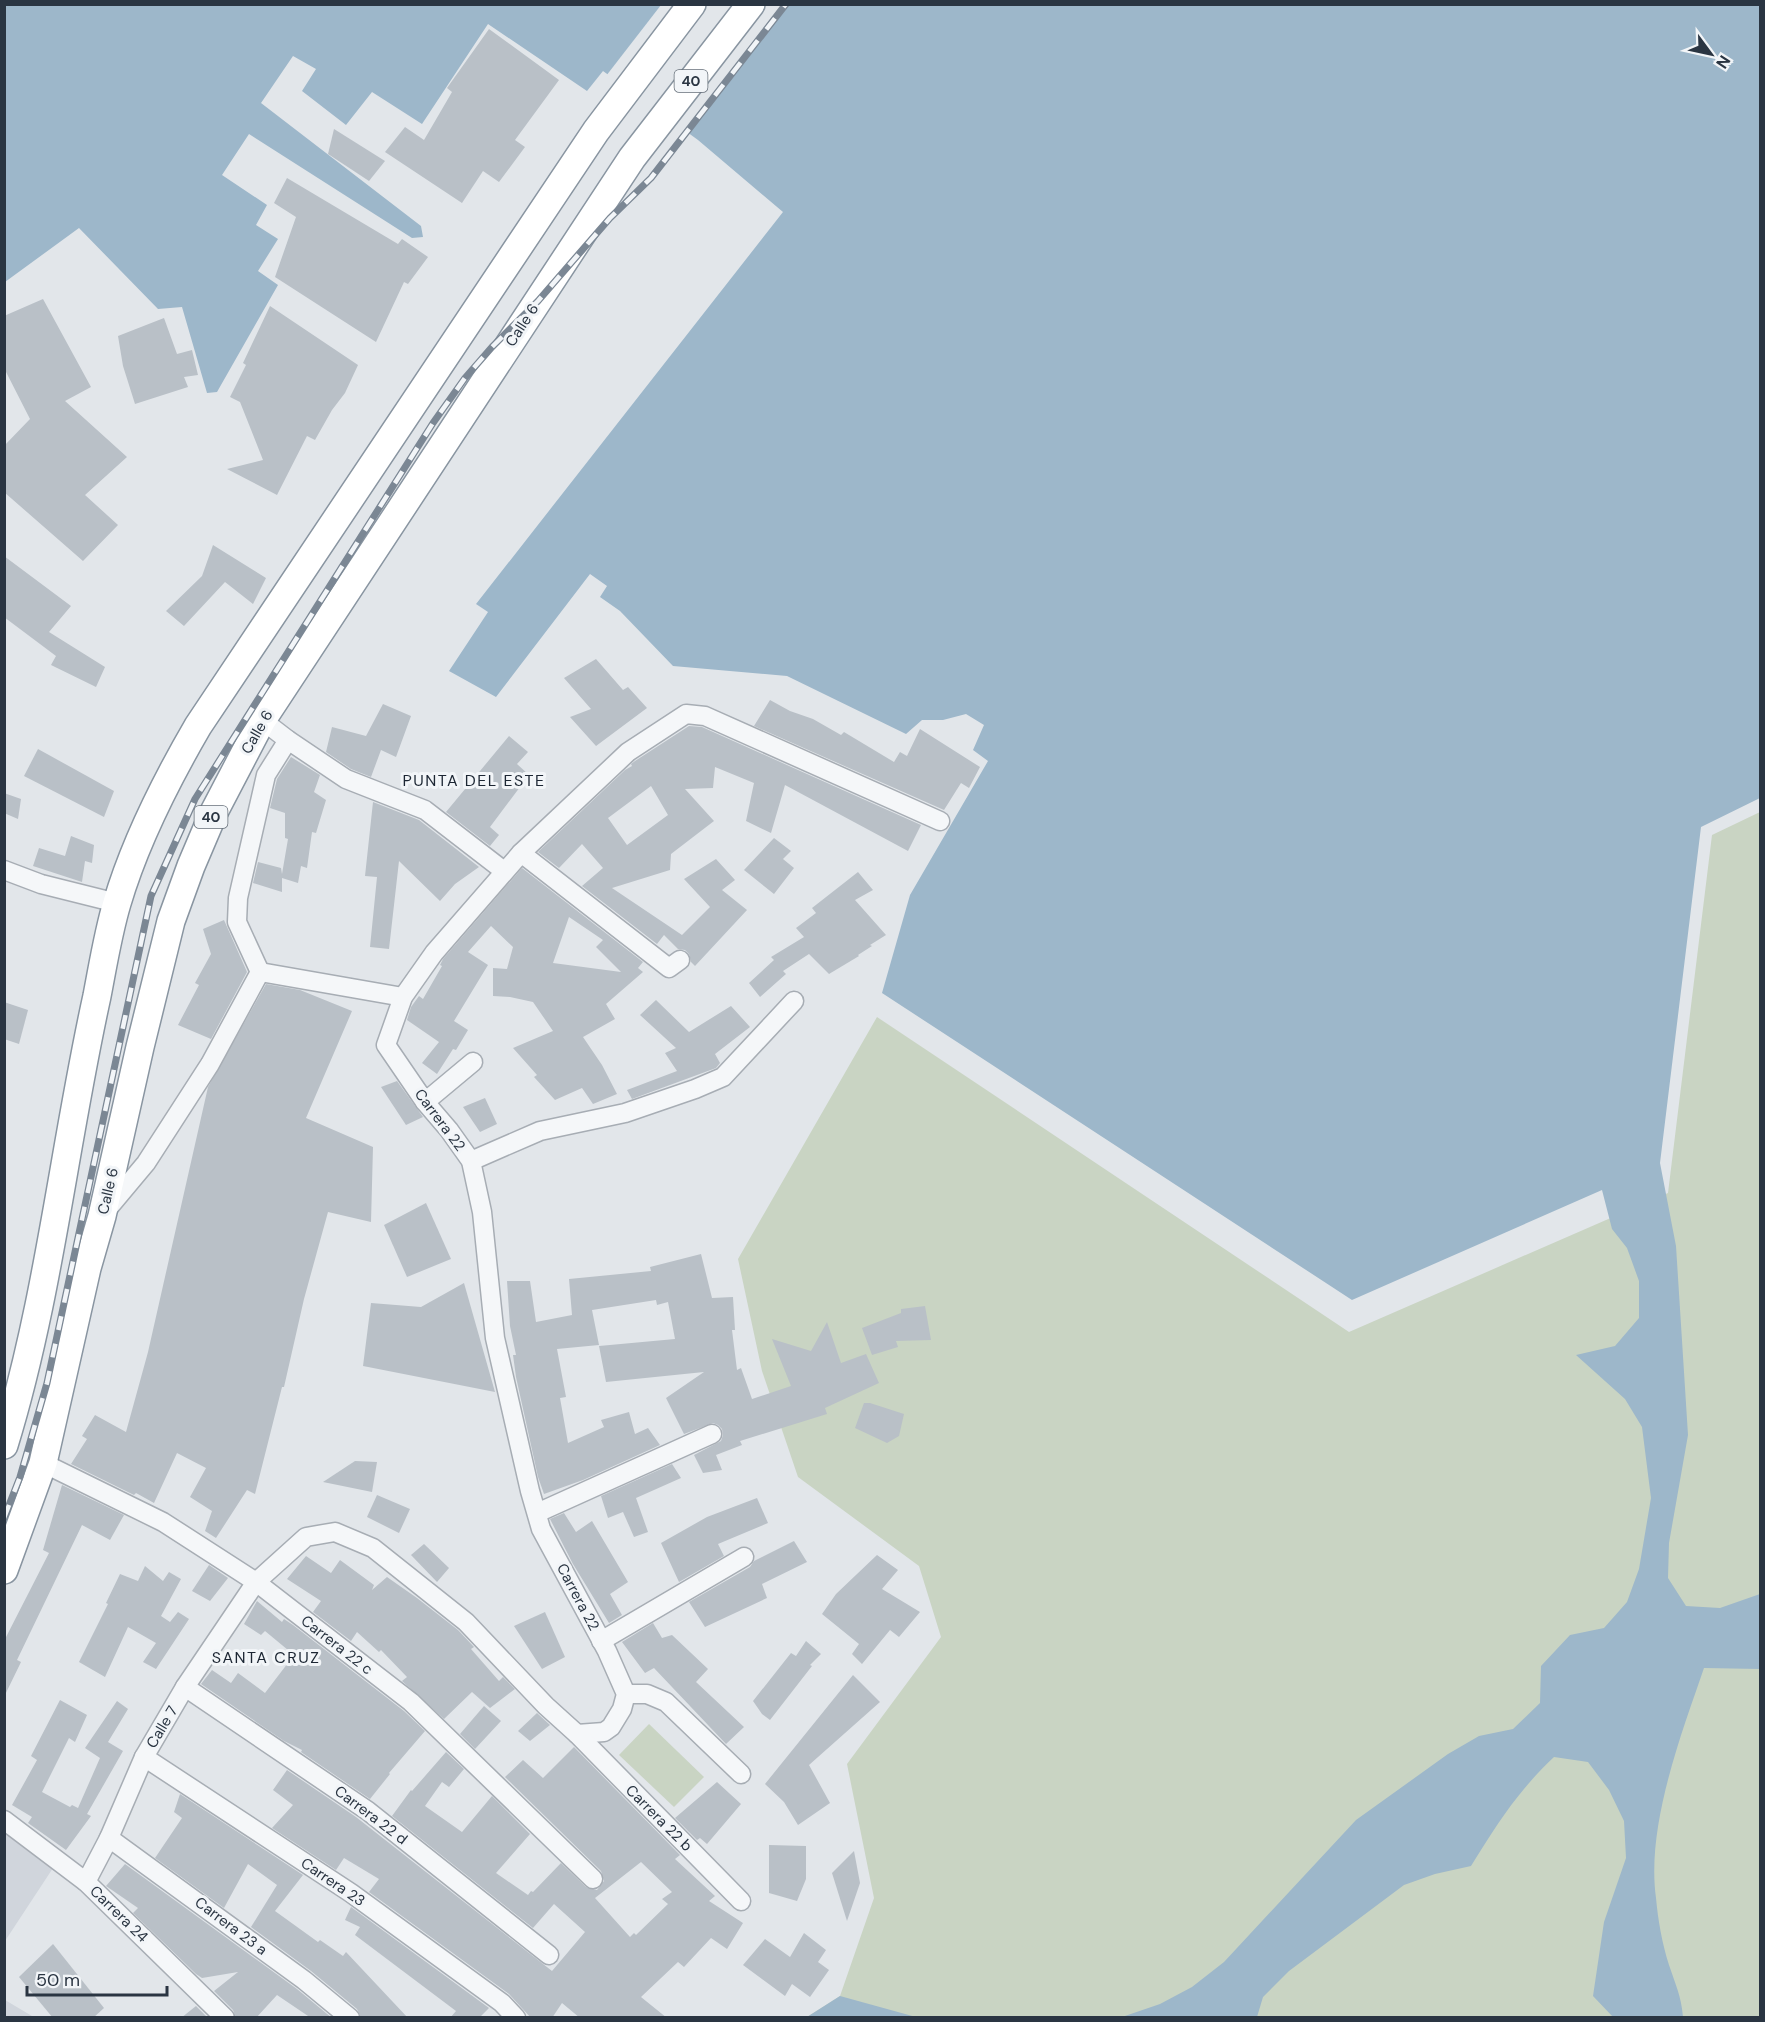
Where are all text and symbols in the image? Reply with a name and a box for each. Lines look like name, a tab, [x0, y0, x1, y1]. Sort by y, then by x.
north arrow	[1681, 24, 1741, 84]
text: N	[1711, 51, 1735, 73]
road number: 40	[674, 70, 708, 92]
street label: Calle 6	[501, 300, 543, 350]
street label: Calle 6	[236, 706, 278, 758]
district label: PUNTA DEL ESTE	[402, 770, 546, 791]
road number: 40	[194, 806, 228, 828]
street label: Carrera 22	[410, 1085, 470, 1155]
street label: Calle 6	[93, 1166, 123, 1216]
street label: Carrera 22	[552, 1560, 604, 1634]
street label: Carrera 22 c	[297, 1611, 377, 1679]
district label: SANTA CRUZ	[212, 1647, 320, 1668]
street label: Calle 7	[142, 1702, 182, 1752]
street label: Carrera 22 b	[621, 1780, 697, 1856]
street label: Carrera 22 d	[330, 1781, 412, 1849]
street label: Carrera 23	[297, 1853, 369, 1911]
street label: Carrera 24	[86, 1881, 152, 1947]
street label: Carrera 23 a	[191, 1892, 271, 1960]
scale bar	[27, 1959, 166, 1997]
text: 50 m	[36, 1968, 80, 1992]

